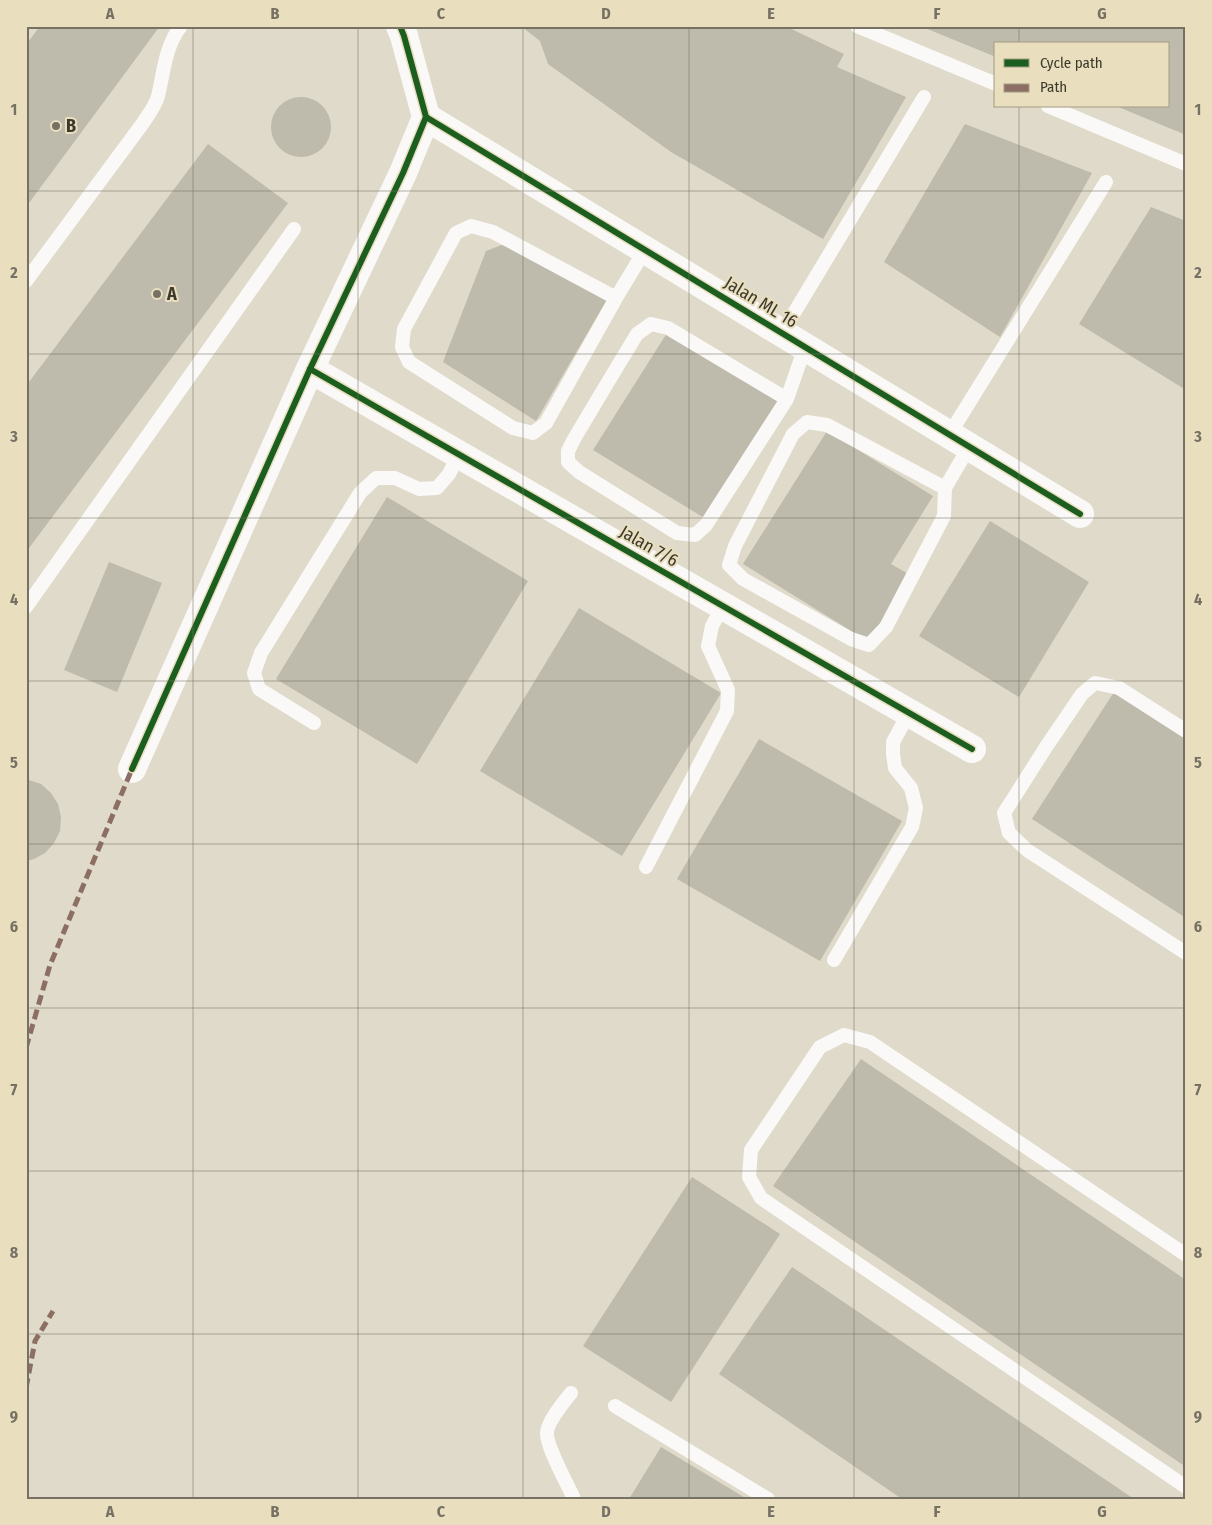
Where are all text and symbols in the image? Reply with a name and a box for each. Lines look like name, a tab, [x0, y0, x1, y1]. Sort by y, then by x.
text: A	[105, 4, 115, 23]
text: B	[271, 4, 280, 23]
text: C	[437, 4, 446, 23]
text: D	[601, 4, 611, 23]
text: E	[767, 4, 775, 23]
text: F	[933, 4, 941, 23]
text: G	[1097, 4, 1107, 23]
legend	[994, 42, 1170, 108]
text: Cycle path	[1040, 54, 1103, 72]
text: Path	[1040, 78, 1067, 96]
text: 1	[11, 100, 17, 119]
text: 1	[1195, 100, 1201, 119]
place label: B	[66, 115, 76, 137]
marker: B	[50, 120, 62, 132]
text: 2	[9, 263, 18, 282]
text: 2	[1193, 263, 1202, 282]
street label: Jalan ML 16	[720, 272, 802, 333]
place label: A	[166, 283, 177, 305]
marker: A	[151, 288, 163, 300]
text: 3	[9, 427, 18, 446]
text: 3	[1193, 427, 1202, 446]
street label: Jalan 7/6	[616, 520, 682, 572]
text: 4	[10, 590, 18, 609]
text: 4	[1194, 590, 1202, 609]
text: 5	[10, 753, 18, 772]
text: 5	[1194, 753, 1202, 772]
text: 6	[10, 917, 18, 936]
text: 6	[1194, 917, 1202, 936]
text: 7	[11, 1080, 18, 1099]
text: 7	[1195, 1080, 1202, 1099]
text: 8	[10, 1243, 19, 1262]
text: 8	[1194, 1243, 1203, 1262]
text: 9	[10, 1407, 18, 1426]
text: 9	[1194, 1407, 1202, 1426]
text: A	[105, 1502, 115, 1521]
text: B	[271, 1502, 280, 1521]
text: C	[437, 1502, 446, 1521]
text: D	[601, 1502, 611, 1521]
text: E	[767, 1502, 775, 1521]
text: F	[933, 1502, 941, 1521]
text: G	[1097, 1502, 1107, 1521]

